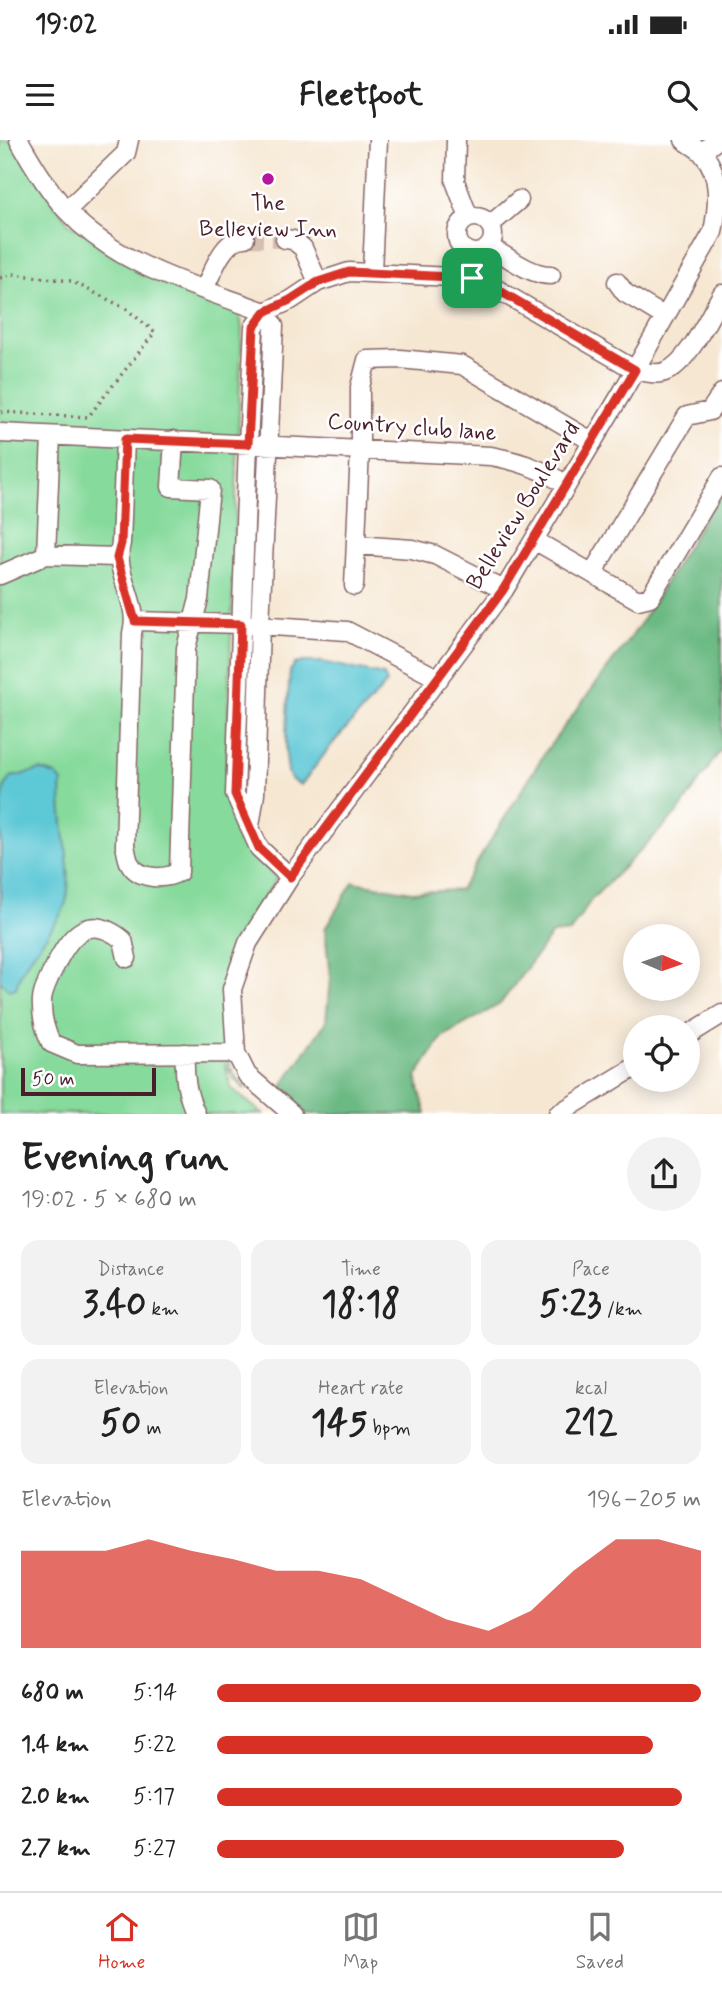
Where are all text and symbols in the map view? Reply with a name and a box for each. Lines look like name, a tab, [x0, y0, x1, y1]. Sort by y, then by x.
text: 19:02	[35, 8, 97, 42]
text: Fleetfoot	[299, 74, 423, 116]
icon: menu	[21, 76, 59, 114]
icon: search	[663, 76, 701, 114]
marker: The Belleview Inn	[260, 171, 276, 187]
place label: The Belleview Inn	[199, 189, 337, 245]
pin	[442, 248, 502, 308]
icon: arrive	[453, 259, 491, 297]
street label: Country club lane	[326, 407, 498, 449]
street label: Belleview Boulevard	[460, 416, 588, 596]
north arrow	[623, 924, 700, 1001]
map controls	[623, 924, 700, 1092]
button: locate	[623, 1015, 700, 1092]
scale bar	[21, 1065, 156, 1097]
text: 50 m	[32, 1067, 75, 1092]
text: Evening run	[21, 1134, 228, 1183]
button: share	[627, 1137, 701, 1211]
text: 19:02 · 5 × 680 m	[21, 1185, 197, 1215]
text: Distance	[98, 1257, 164, 1282]
text: Time	[341, 1257, 381, 1282]
text: Pace	[572, 1257, 610, 1282]
text: 3.40	[83, 1282, 146, 1328]
text: 18:18	[322, 1282, 401, 1328]
text: 5:23	[539, 1282, 602, 1328]
text: km	[146, 1297, 179, 1322]
text: /km	[602, 1297, 643, 1322]
text: Elevation	[94, 1376, 168, 1401]
text: Heart rate	[318, 1376, 404, 1401]
text: kcal	[575, 1376, 607, 1401]
text: 50	[100, 1401, 141, 1447]
text: 145	[311, 1401, 367, 1447]
text: 212	[564, 1401, 618, 1447]
text: m	[141, 1416, 162, 1441]
text: bpm	[367, 1416, 411, 1441]
text: Elevation	[21, 1485, 112, 1515]
text: 196–205 m	[587, 1485, 701, 1515]
text: 680 m	[21, 1678, 84, 1708]
text: 5:14	[133, 1678, 177, 1708]
text: 1.4 km	[21, 1730, 89, 1760]
text: 5:22	[133, 1730, 176, 1760]
text: 2.0 km	[21, 1782, 90, 1812]
text: 5:17	[133, 1782, 175, 1812]
text: 2.7 km	[21, 1834, 91, 1864]
text: 5:27	[133, 1834, 176, 1864]
tab: Home	[98, 1908, 145, 1975]
tab: Map	[342, 1908, 380, 1975]
tab: Saved	[576, 1908, 624, 1975]

